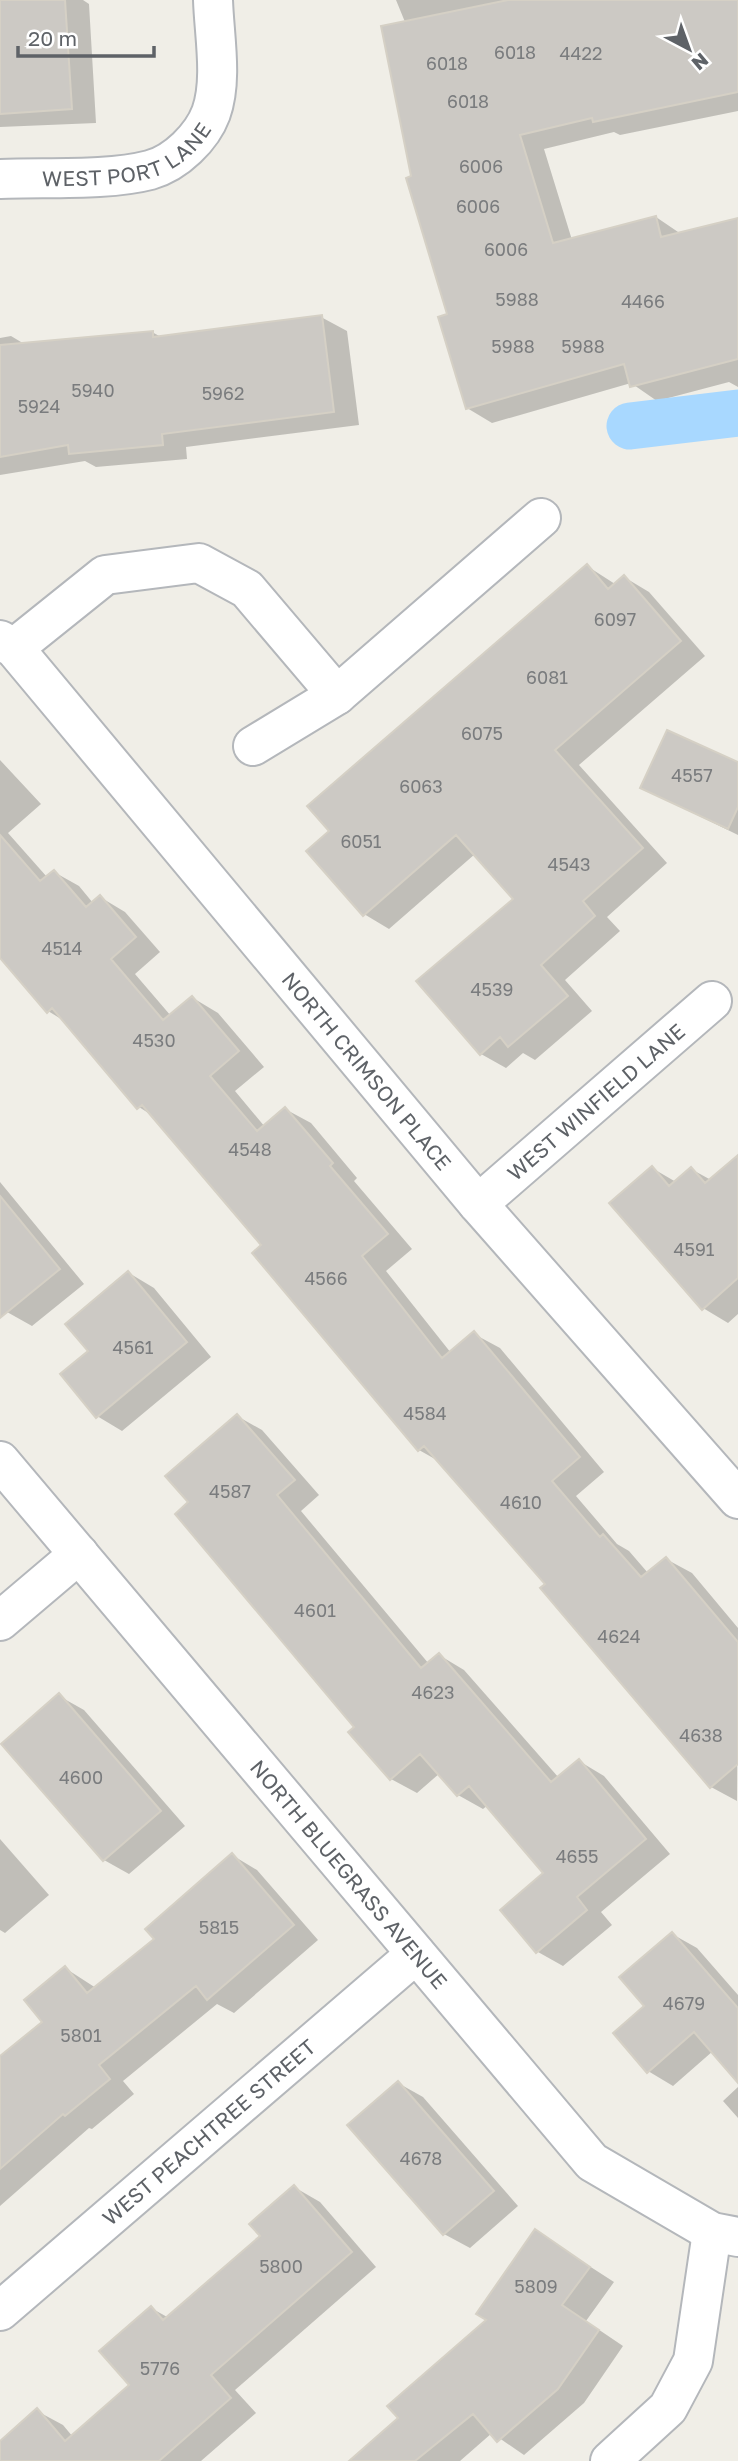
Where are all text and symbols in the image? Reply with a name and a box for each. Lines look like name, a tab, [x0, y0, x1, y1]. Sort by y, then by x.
scale bar	[18, 14, 154, 58]
north arrow	[654, 14, 724, 84]
text: 20 m	[28, 25, 77, 51]
house number: 6018	[494, 41, 536, 63]
house number: 4422	[560, 42, 602, 64]
text: N	[687, 49, 713, 76]
house number: 6018	[426, 52, 468, 74]
house number: 6018	[447, 90, 489, 112]
street label: WEST PORT LANE	[42, 117, 216, 191]
house number: 6006	[459, 155, 503, 177]
house number: 6006	[456, 195, 500, 217]
house number: 6006	[484, 238, 528, 260]
house number: 5988	[495, 288, 539, 310]
house number: 4466	[621, 290, 665, 312]
house number: 5988	[491, 335, 535, 357]
house number: 5988	[561, 335, 605, 357]
house number: 5940	[71, 379, 115, 401]
house number: 5962	[202, 382, 244, 404]
house number: 5924	[18, 395, 60, 417]
house number: 6097	[594, 608, 636, 630]
house number: 6081	[526, 666, 568, 688]
house number: 6075	[461, 722, 503, 744]
house number: 4557	[671, 764, 713, 786]
house number: 6063	[399, 775, 443, 797]
house number: 6051	[340, 830, 382, 852]
house number: 4543	[548, 853, 590, 875]
house number: 4514	[41, 937, 83, 959]
street label: NORTH CRIMSON PLACE	[277, 966, 457, 1175]
house number: 4539	[471, 978, 513, 1000]
street label: WEST WINFIELD LANE	[502, 1018, 690, 1186]
house number: 4530	[132, 1029, 176, 1051]
house number: 4548	[228, 1138, 272, 1160]
house number: 4591	[673, 1238, 715, 1260]
house number: 4566	[304, 1267, 348, 1289]
house number: 4561	[112, 1336, 154, 1358]
house number: 4584	[403, 1402, 447, 1424]
house number: 4587	[209, 1480, 251, 1502]
house number: 4610	[500, 1491, 542, 1513]
house number: 4601	[294, 1599, 336, 1621]
house number: 4624	[597, 1625, 641, 1647]
house number: 4623	[412, 1681, 454, 1703]
house number: 4638	[679, 1724, 723, 1746]
street label: NORTH BLUEGRASS AVENUE	[245, 1755, 453, 1994]
house number: 4600	[59, 1766, 103, 1788]
house number: 4655	[556, 1845, 598, 1867]
house number: 5815	[199, 1916, 239, 1938]
house number: 4679	[663, 1992, 705, 2014]
house number: 5801	[60, 2024, 102, 2046]
street label: WEST PEACHTREE STREET	[97, 2033, 321, 2231]
house number: 4678	[400, 2147, 442, 2169]
house number: 5800	[259, 2255, 303, 2277]
house number: 5809	[514, 2275, 558, 2297]
house number: 5776	[140, 2357, 180, 2379]

